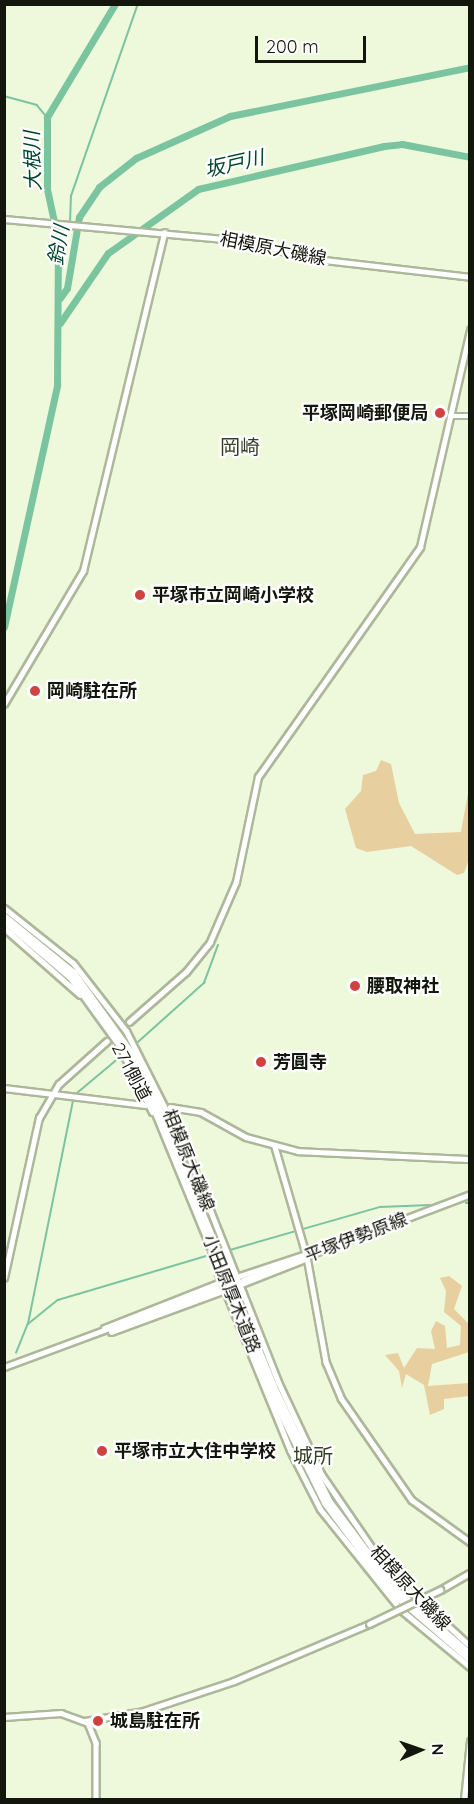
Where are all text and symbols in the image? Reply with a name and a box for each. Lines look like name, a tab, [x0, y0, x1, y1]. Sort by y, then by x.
scale bar	[258, 24, 369, 62]
text: 200 m	[266, 35, 319, 58]
water label: 大根川	[19, 131, 45, 191]
water label: 坂戸川	[202, 145, 266, 181]
water label: 鈴川	[43, 223, 73, 267]
street label: 相模原大磯線	[218, 228, 328, 270]
place label: 平塚岡崎郵便局	[302, 402, 428, 424]
marker: 平塚岡崎郵便局	[433, 406, 447, 420]
district label: 岡崎	[220, 434, 260, 458]
place label: 平塚市立岡崎小学校	[152, 584, 314, 606]
marker: 平塚市立岡崎小学校	[133, 588, 147, 602]
place label: 岡崎駐在所	[47, 680, 137, 702]
marker: 岡崎駐在所	[28, 684, 42, 698]
place label: 腰取神社	[367, 975, 439, 997]
marker: 腰取神社	[348, 979, 362, 993]
street label: 271側道	[107, 1039, 155, 1105]
place label: 芳圓寺	[273, 1051, 327, 1073]
marker: 芳圓寺	[254, 1055, 268, 1069]
street label: 相模原大磯線	[158, 1106, 218, 1214]
street label: 平塚伊勢原線	[302, 1209, 410, 1267]
street label: 小田原厚木道路	[197, 1232, 265, 1356]
place label: 平塚市立大住中学校	[114, 1440, 276, 1462]
district label: 城所	[293, 1443, 333, 1467]
marker: 平塚市立大住中学校	[95, 1444, 109, 1458]
street label: 相模原大磯線	[365, 1541, 455, 1635]
place label: 城島駐在所	[110, 1710, 200, 1732]
marker: 城島駐在所	[91, 1714, 105, 1728]
north arrow	[390, 1720, 450, 1780]
text: N	[428, 1743, 448, 1756]

